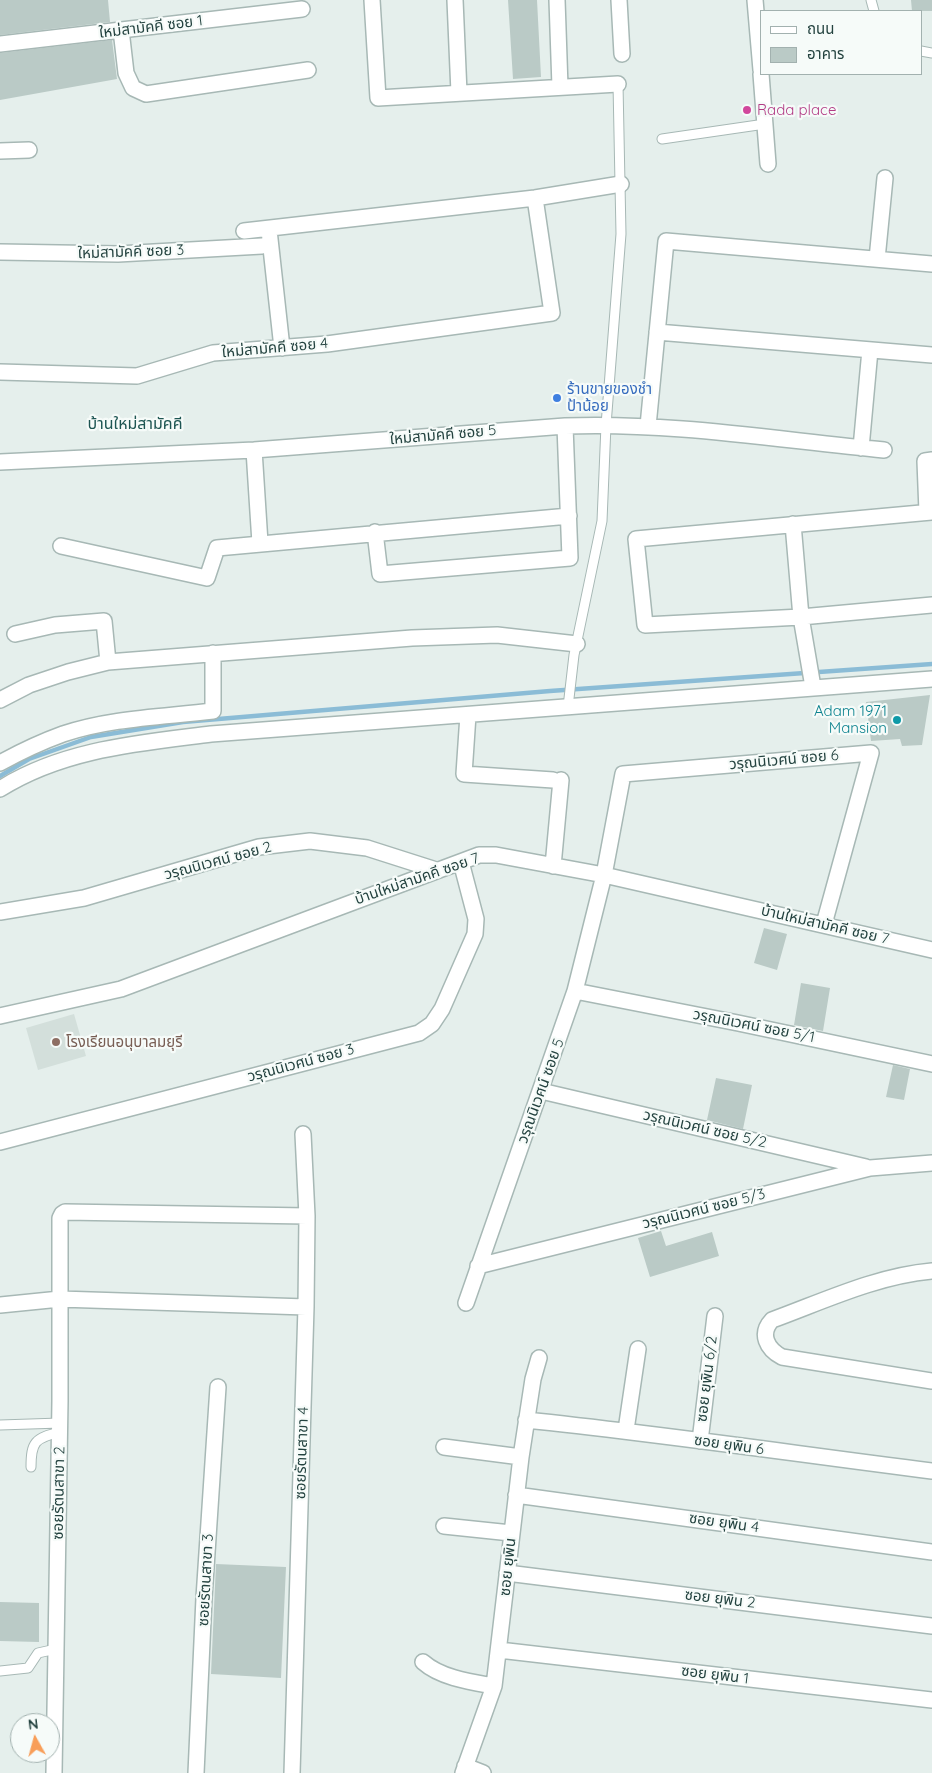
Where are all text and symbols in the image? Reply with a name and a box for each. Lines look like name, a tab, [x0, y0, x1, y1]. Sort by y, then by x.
legend	[760, 10, 922, 75]
street label: ใหม่สามัคคี ซอย 1	[98, 12, 204, 42]
text: ถนน	[807, 19, 834, 38]
text: อาคาร	[807, 44, 844, 63]
place label: Rada place	[757, 101, 836, 119]
marker: Rada place	[741, 104, 753, 116]
street label: ใหม่สามัคคี ซอย 3	[77, 241, 185, 263]
street label: ใหม่สามัคคี ซอย 4	[221, 334, 329, 362]
place label: ร้านขายของชำ ป้าน้อย	[567, 380, 652, 415]
marker: ร้านขายของชำ ป้าน้อย	[551, 392, 563, 404]
district label: บ้านใหม่สามัคคี	[88, 414, 182, 434]
street label: ใหม่สามัคคี ซอย 5	[389, 421, 497, 449]
place label: Adam 1971 Mansion	[814, 702, 887, 737]
marker: Adam 1971 Mansion	[891, 714, 903, 726]
street label: วรุณนิเวศน์ ซอย 6	[728, 746, 840, 774]
street label: วรุณนิเวศน์ ซอย 2	[162, 838, 274, 884]
street label: บ้านใหม่สามัคคี ซอย 7	[352, 849, 482, 909]
street label: บ้านใหม่สามัคคี ซอย 7	[759, 902, 891, 948]
street label: วรุณนิเวศน์ ซอย 5/1	[692, 1005, 816, 1047]
place label: โรงเรียนอนุบาลมยุรี	[66, 1033, 183, 1051]
marker: โรงเรียนอนุบาลมยุรี	[50, 1036, 62, 1048]
street label: วรุณนิเวศน์ ซอย 5	[514, 1036, 568, 1146]
street label: วรุณนิเวศน์ ซอย 3	[246, 1040, 356, 1086]
street label: วรุณนิเวศน์ ซอย 5/2	[642, 1106, 768, 1152]
street label: วรุณนิเวศน์ ซอย 5/3	[641, 1185, 767, 1233]
street label: ซอย ยุพิน 6/2	[693, 1335, 721, 1423]
street label: ซอยรัตนสาขา 4	[291, 1406, 313, 1500]
street label: ซอย ยุพิน 6	[693, 1431, 765, 1459]
street label: ซอยรัตนสาขา 2	[49, 1446, 69, 1540]
street label: ซอย ยุพิน 4	[688, 1509, 760, 1537]
street label: ซอยรัตนสาขา 3	[195, 1533, 217, 1627]
street label: ซอย ยุพิน	[496, 1537, 520, 1597]
street label: ซอย ยุพิน 2	[684, 1586, 756, 1612]
street label: ซอย ยุพิน 1	[680, 1662, 750, 1688]
north arrow	[10, 1713, 60, 1763]
text: N	[27, 1715, 39, 1734]

